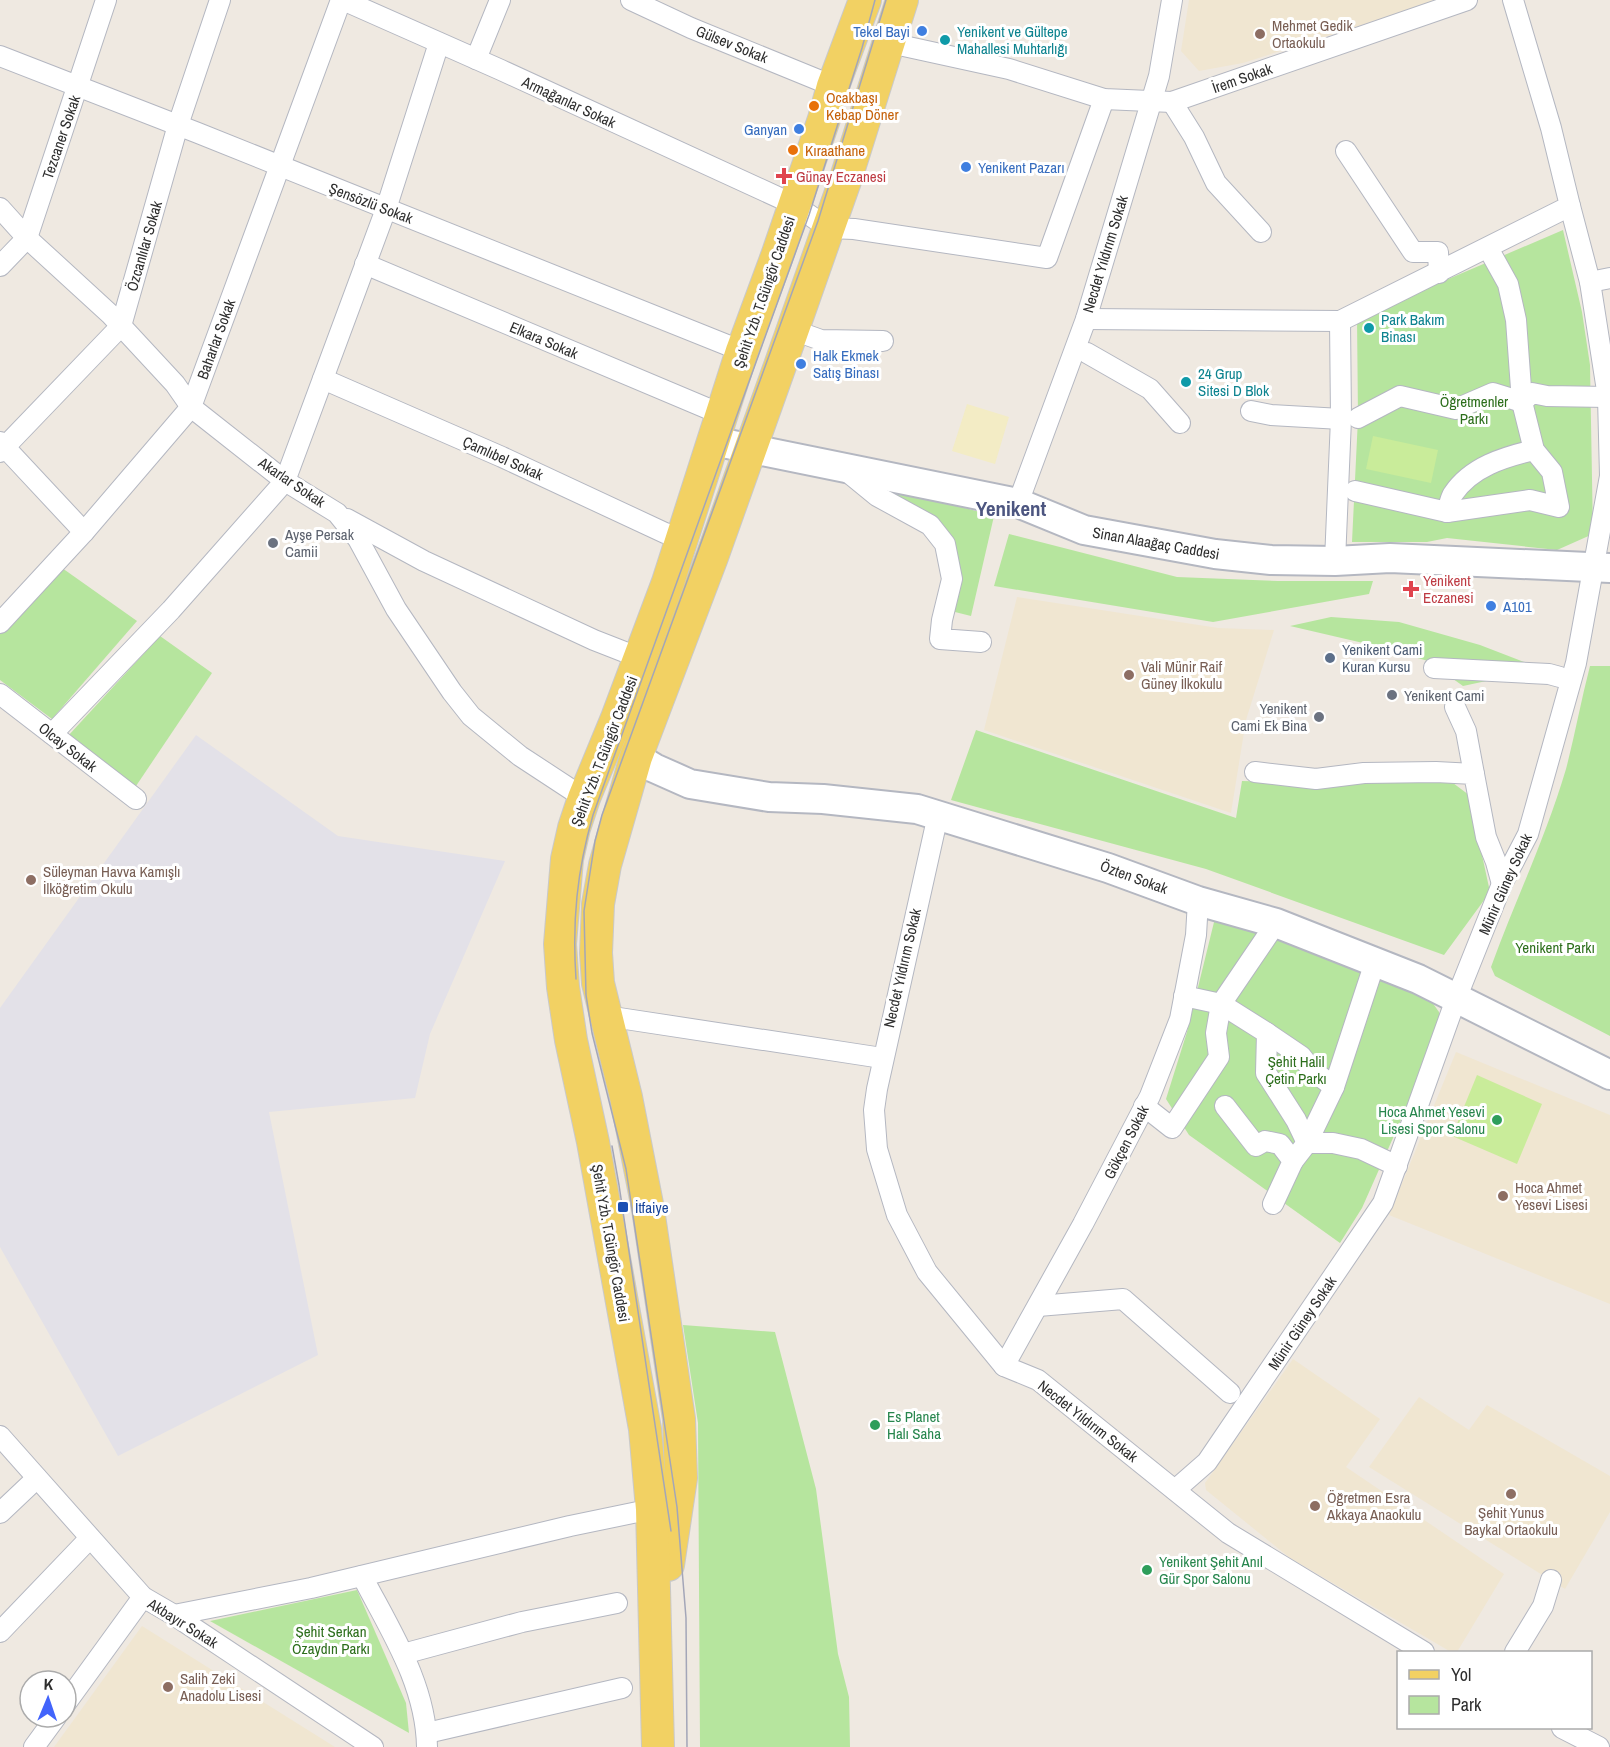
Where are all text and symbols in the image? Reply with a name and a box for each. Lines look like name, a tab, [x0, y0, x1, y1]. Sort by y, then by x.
place label: Mehmet Gedik Ortaokulu	[1272, 15, 1354, 53]
street label: Gülsev Sokak	[693, 20, 772, 68]
place label: Tekel Bayi	[853, 21, 910, 42]
place label: Yenikent ve Gültepe Mahallesi Muhtarlığı	[957, 21, 1068, 59]
marker: Tekel Bayi	[915, 24, 929, 38]
marker: Mehmet Gedik Ortaokulu	[1253, 27, 1267, 41]
marker: Yenikent ve Gültepe Mahallesi Muhtarlığı	[938, 33, 952, 47]
street label: İrem Sokak	[1209, 58, 1276, 98]
street label: Armağanlar Sokak	[518, 71, 620, 133]
place label: Ocakbaşı Kebap Döner	[826, 87, 898, 125]
street label: Tezcaner Sokak	[37, 91, 85, 182]
marker: Ocakbaşı Kebap Döner	[807, 99, 821, 113]
place label: Ganyan	[744, 119, 787, 140]
marker: Ganyan	[792, 122, 806, 136]
place label: Kıraathane	[805, 140, 865, 161]
marker: Kıraathane	[786, 143, 800, 157]
place label: Yenikent Pazarı	[978, 157, 1065, 178]
marker: Yenikent Pazarı	[959, 160, 973, 174]
place label: Günay Eczanesi	[796, 166, 886, 187]
marker: Günay Eczanesi	[777, 169, 791, 183]
street label: Şensözlü Sokak	[326, 177, 417, 229]
street label: Necdet Yıldırım Sokak	[1077, 192, 1133, 315]
street label: Özcanlılar Sokak	[121, 198, 167, 294]
street label: Şehit Yzb. T.Güngör Caddesi	[728, 213, 800, 371]
street label: Baharlar Sokak	[192, 295, 241, 382]
place label: Park Bakım Binası	[1381, 309, 1445, 347]
street label: Elkara Sokak	[507, 316, 582, 364]
marker: Park Bakım Binası	[1362, 321, 1376, 335]
place label: Halk Ekmek Satış Binası	[813, 345, 879, 383]
marker: Halk Ekmek Satış Binası	[794, 357, 808, 371]
place label: 24 Grup Sitesi D Blok	[1198, 363, 1270, 401]
marker: 24 Grup Sitesi D Blok	[1179, 375, 1193, 389]
park label: Öğretmenler Parkı	[1440, 391, 1508, 429]
street label: Çamlıbel Sokak	[459, 431, 547, 485]
street label: Akarlar Sokak	[254, 451, 330, 513]
district label: Yenikent	[976, 494, 1047, 523]
street label: Sinan Alaağaç Caddesi	[1091, 521, 1221, 565]
place label: Ayşe Persak Camii	[284, 524, 355, 562]
marker: Ayşe Persak Camii	[266, 536, 280, 550]
place label: Yenikent Eczanesi	[1423, 570, 1474, 608]
marker: Yenikent Eczanesi	[1404, 582, 1418, 596]
place label: A101	[1502, 596, 1532, 617]
marker: A101	[1484, 599, 1498, 613]
place label: Yenikent Cami Kuran Kursu	[1342, 639, 1422, 677]
marker: Yenikent Cami Kuran Kursu	[1323, 651, 1337, 665]
place label: Vali Münir Raif Güney İlkokulu	[1141, 656, 1223, 694]
marker: Vali Münir Raif Güney İlkokulu	[1122, 668, 1136, 682]
street label: Şehit Yzb. T.Güngör Caddesi	[566, 673, 642, 829]
place label: Yenikent Cami	[1404, 685, 1484, 706]
marker: Yenikent Cami	[1385, 688, 1399, 702]
place label: Yenikent Cami Ek Bina	[1231, 698, 1308, 736]
marker: Yenikent Cami Ek Bina	[1312, 710, 1326, 724]
street label: Olcay Sokak	[34, 717, 102, 777]
street label: Münir Güney Sokak	[1473, 829, 1537, 938]
street label: Özten Sokak	[1097, 855, 1171, 899]
place label: Süleyman Havva Kamışlı İlköğretim Okulu	[43, 861, 180, 899]
marker: Süleyman Havva Kamışlı İlköğretim Okulu	[24, 873, 38, 887]
street label: Necdet Yıldırım Sokak	[878, 906, 926, 1030]
park label: Yenikent Parkı	[1515, 937, 1595, 958]
park label: Şehit Halil Çetin Parkı	[1265, 1051, 1327, 1089]
street label: Gökçen Sokak	[1098, 1101, 1154, 1182]
place label: Hoca Ahmet Yesevi Lisesi Spor Salonu	[1378, 1101, 1485, 1139]
marker: Hoca Ahmet Yesevi Lisesi Spor Salonu	[1490, 1113, 1504, 1127]
street label: Şehit Yzb. T.Güngör Caddesi	[587, 1163, 635, 1323]
place label: Hoca Ahmet Yesevi Lisesi	[1515, 1177, 1588, 1215]
marker: Hoca Ahmet Yesevi Lisesi	[1496, 1189, 1510, 1203]
place label: İtfaiye	[635, 1197, 669, 1218]
marker: İtfaiye	[616, 1200, 630, 1214]
street label: Münir Güney Sokak	[1263, 1271, 1342, 1374]
street label: Necdet Yıldırım Sokak	[1034, 1375, 1143, 1467]
place label: Es Planet Halı Saha	[887, 1406, 941, 1444]
marker: Es Planet Halı Saha	[868, 1418, 882, 1432]
place label: Öğretmen Esra Akkaya Anaokulu	[1326, 1487, 1421, 1525]
marker: Şehit Yunus Baykal Ortaokulu	[1504, 1487, 1518, 1501]
marker: Öğretmen Esra Akkaya Anaokulu	[1308, 1499, 1322, 1513]
place label: Şehit Yunus Baykal Ortaokulu	[1464, 1502, 1558, 1540]
place label: Yenikent Şehit Anıl Gür Spor Salonu	[1159, 1551, 1263, 1589]
marker: Yenikent Şehit Anıl Gür Spor Salonu	[1140, 1563, 1154, 1577]
street label: Akbayır Sokak	[143, 1593, 223, 1653]
park label: Şehit Serkan Özaydın Parkı	[292, 1621, 370, 1659]
legend	[1397, 1651, 1592, 1729]
text: Yol	[1451, 1662, 1471, 1687]
place label: Salih Zeki Anadolu Lisesi	[179, 1668, 261, 1706]
north arrow	[18, 1669, 78, 1729]
text: K	[43, 1673, 54, 1695]
marker: Salih Zeki Anadolu Lisesi	[161, 1680, 175, 1694]
text: Park	[1451, 1692, 1482, 1717]

